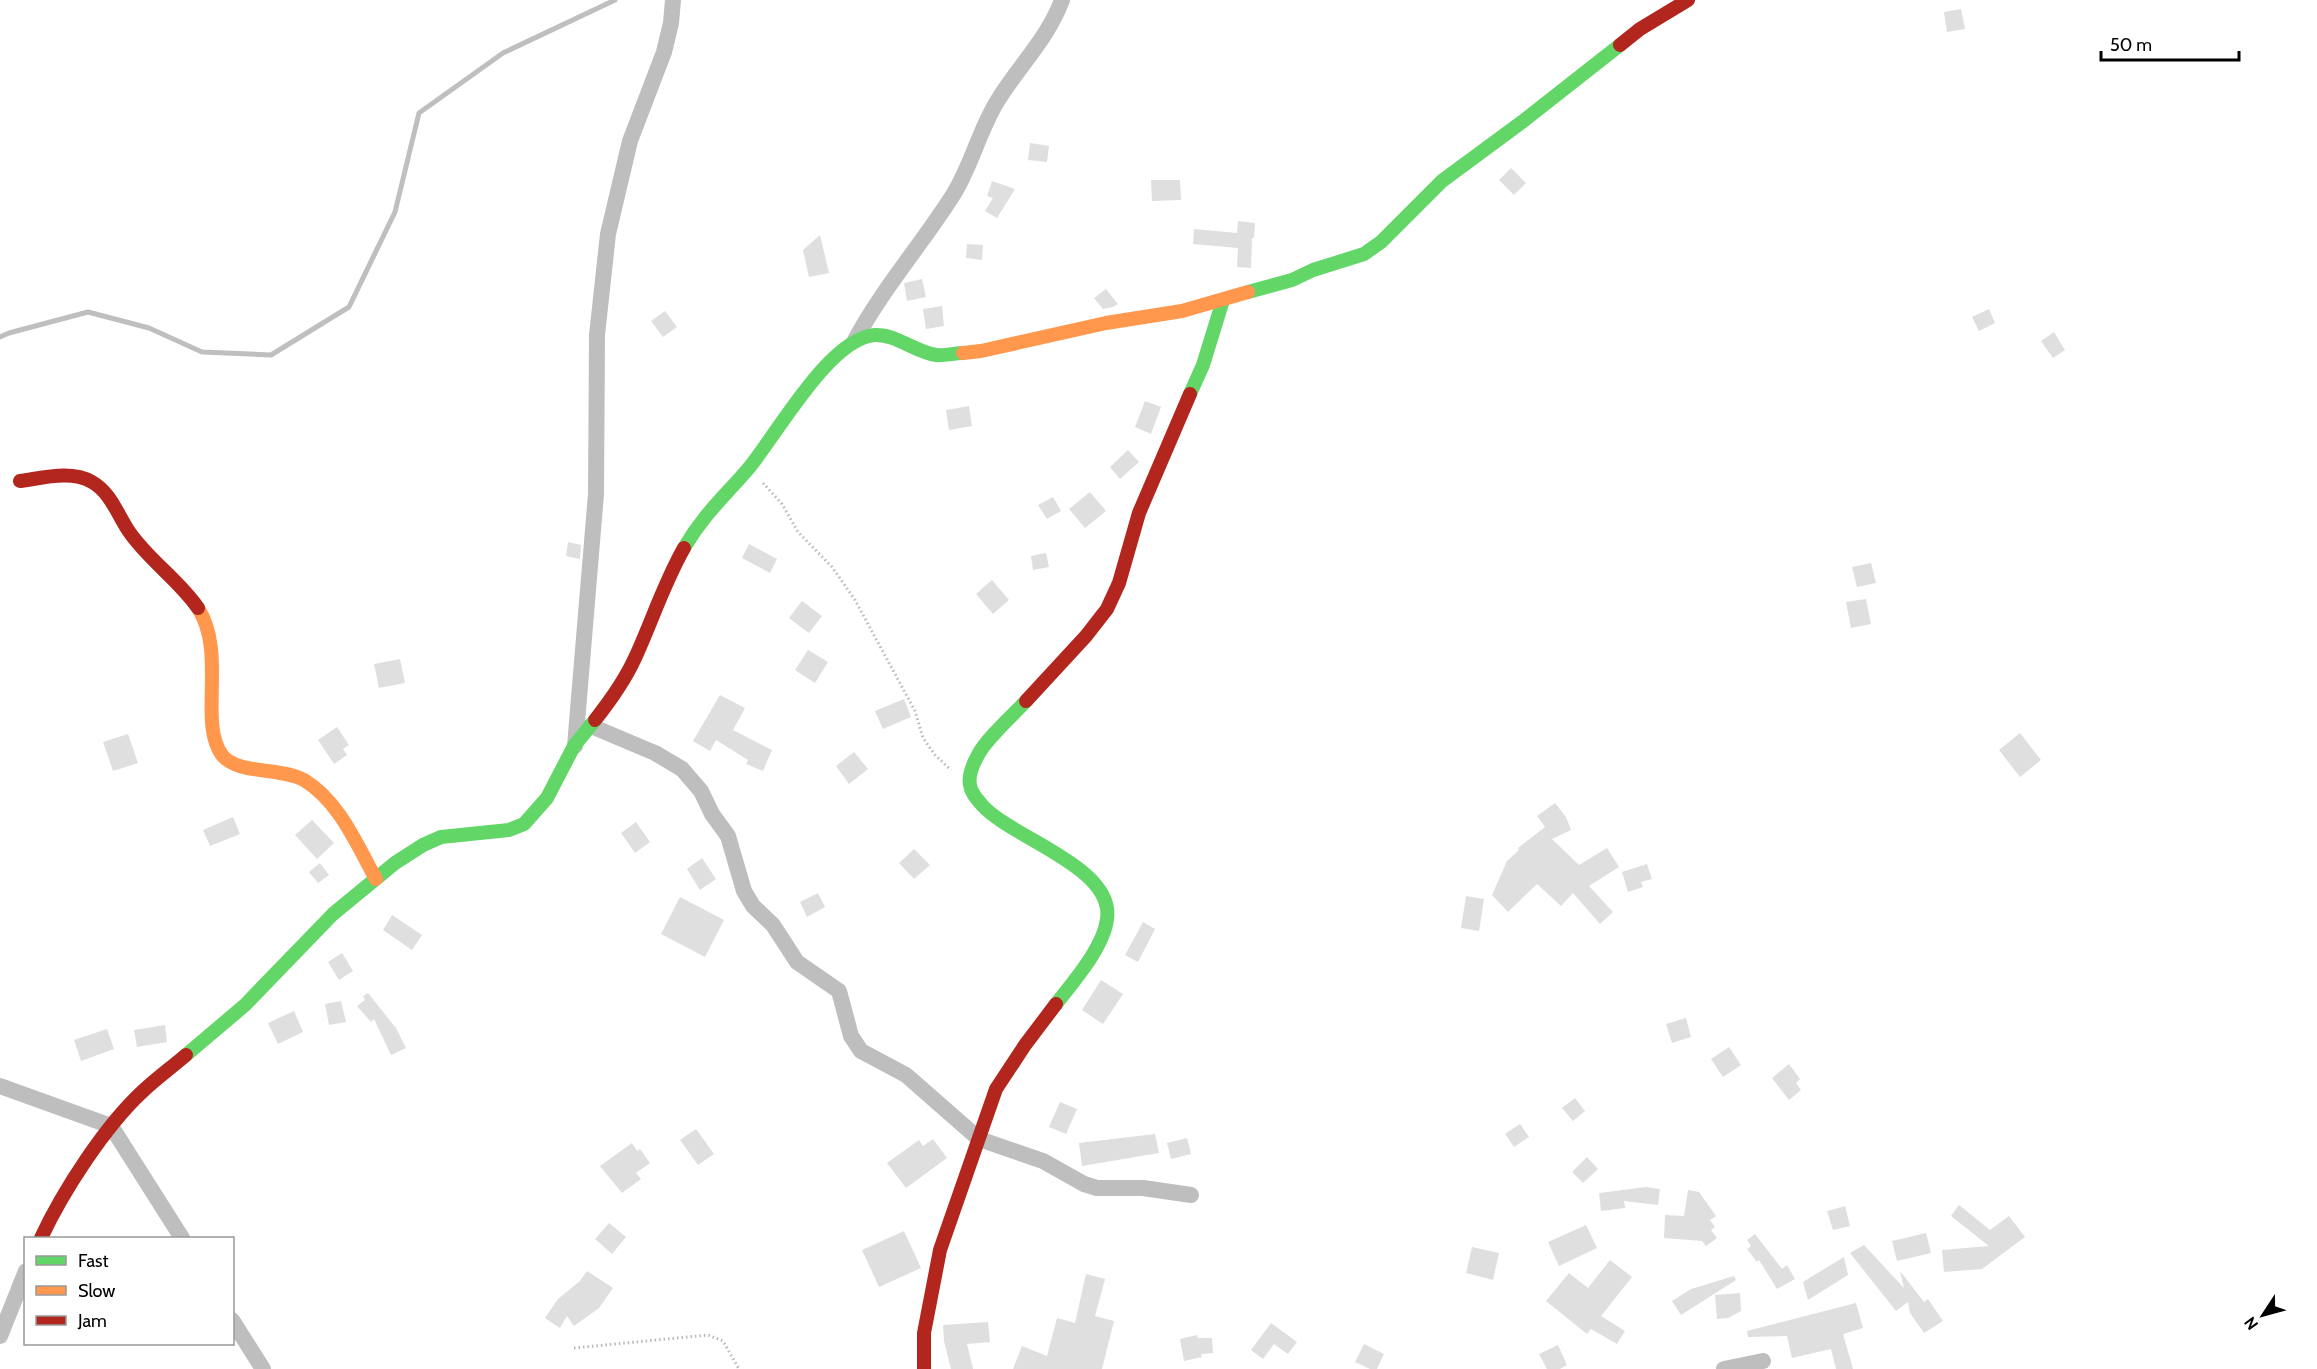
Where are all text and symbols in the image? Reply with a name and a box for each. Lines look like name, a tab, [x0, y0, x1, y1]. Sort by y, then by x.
scale bar	[2101, 24, 2239, 62]
text: 50 m	[2110, 34, 2152, 56]
legend	[24, 1237, 234, 1345]
text: Fast	[78, 1250, 109, 1272]
text: Slow	[78, 1280, 115, 1302]
north arrow	[2233, 1285, 2293, 1345]
text: Jam	[77, 1310, 107, 1332]
text: N	[2240, 1313, 2262, 1334]

